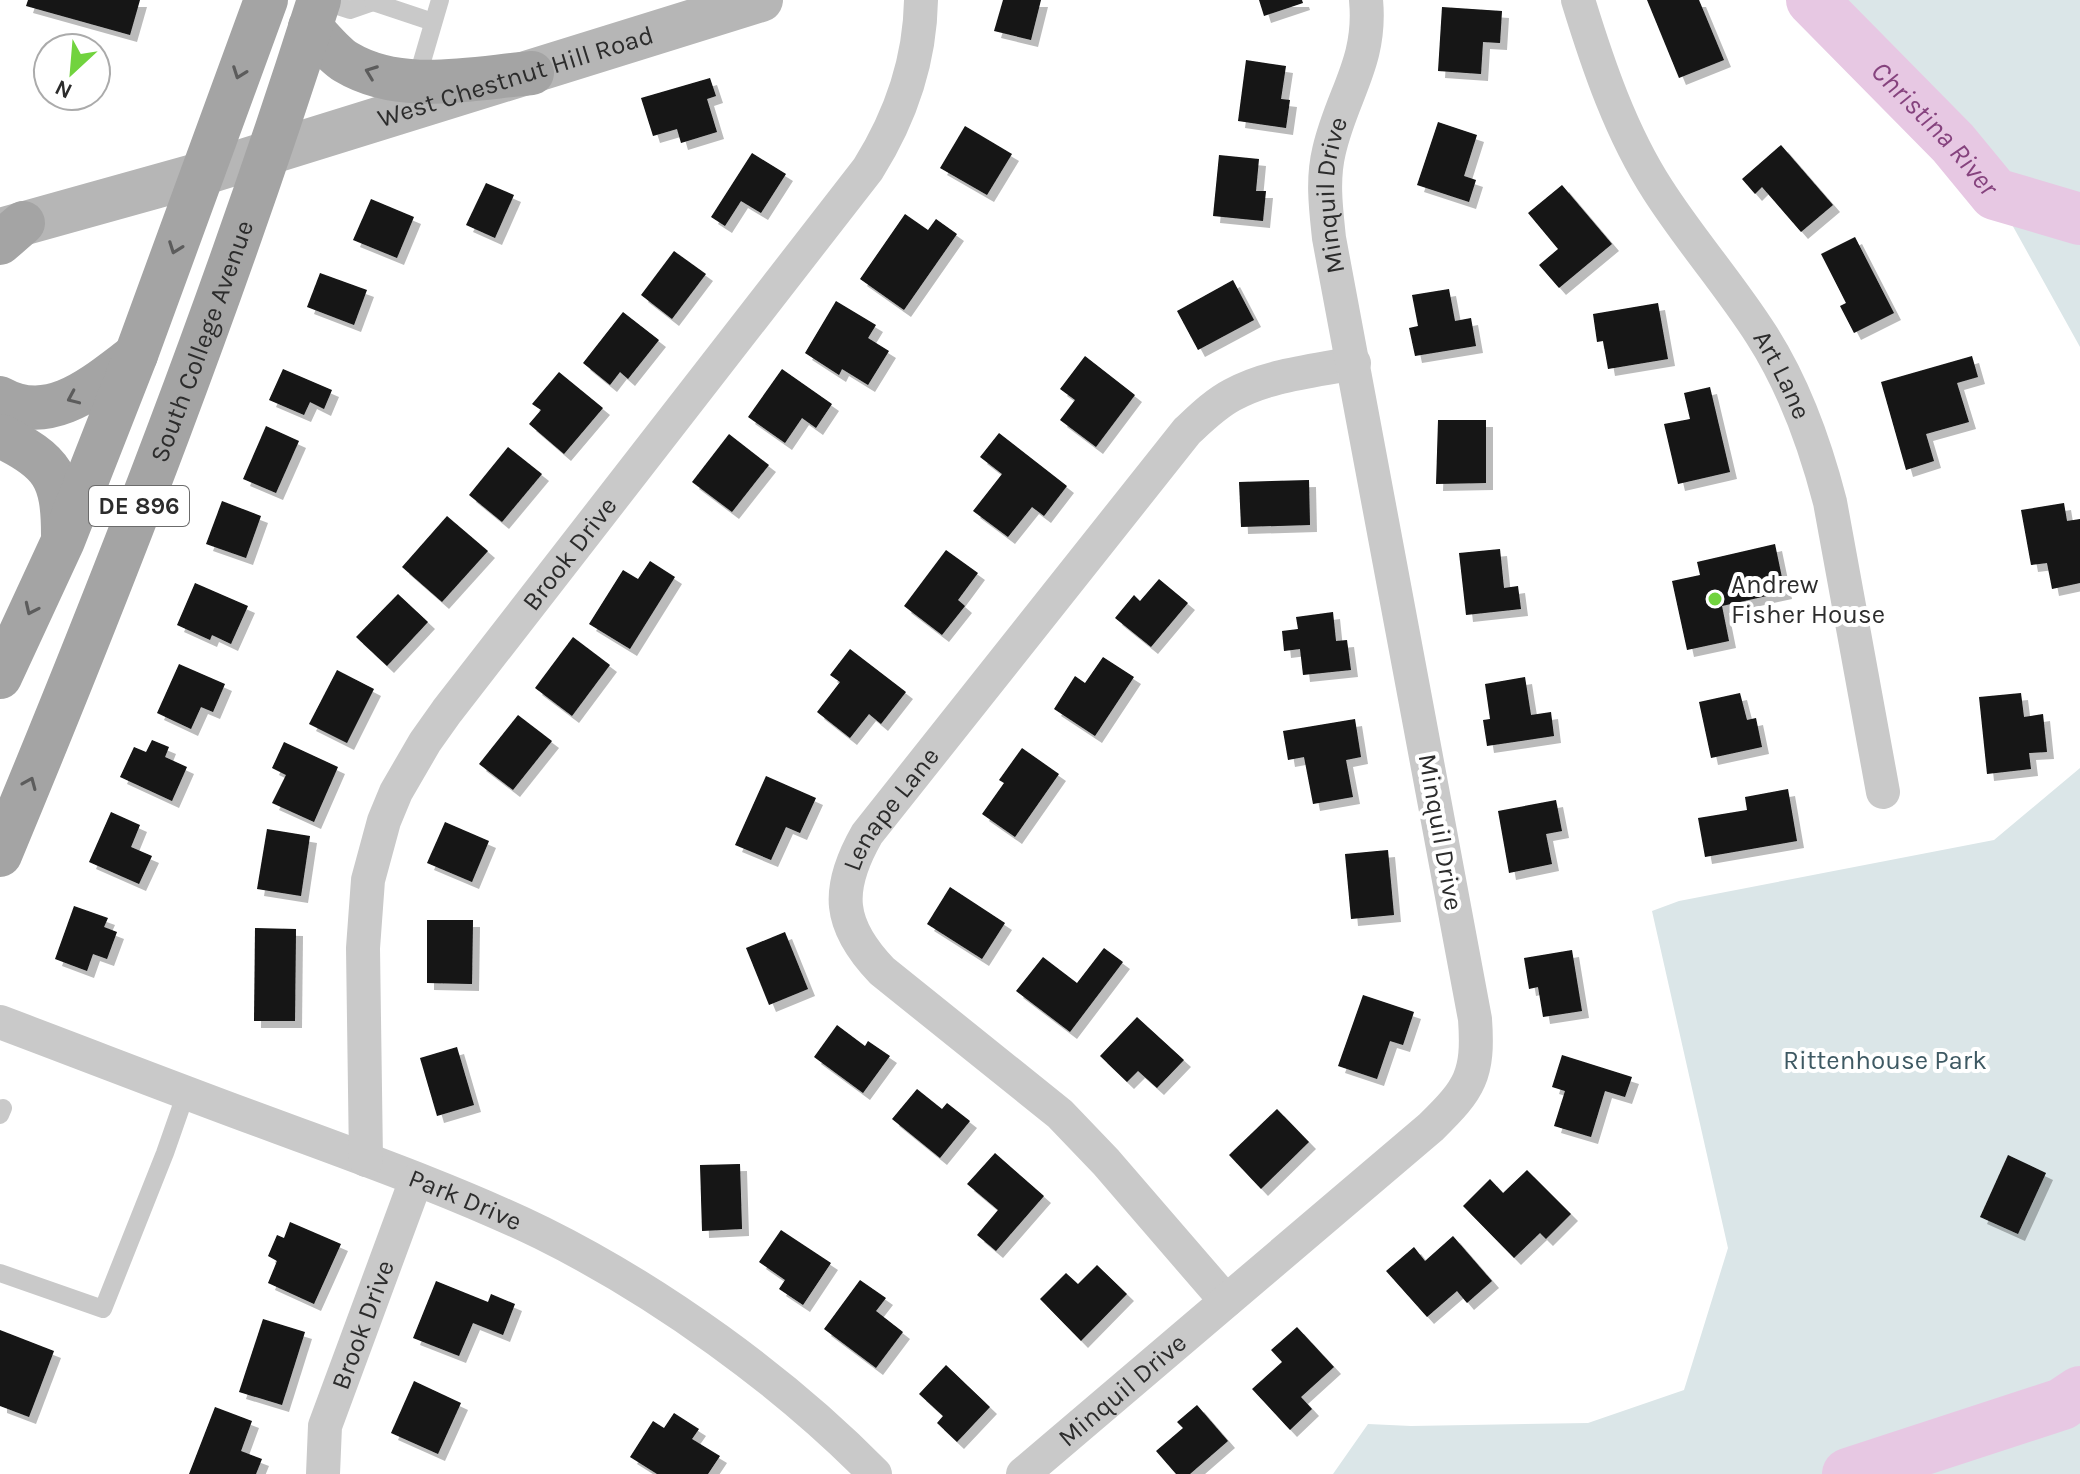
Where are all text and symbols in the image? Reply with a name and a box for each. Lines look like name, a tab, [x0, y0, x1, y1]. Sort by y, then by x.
street label: West Chestnut Hill Road	[374, 19, 657, 134]
north arrow	[32, 32, 112, 112]
water label: Christina River	[1865, 54, 2006, 204]
one-way arrow	[232, 65, 249, 79]
one-way arrow	[365, 65, 379, 82]
text: N	[51, 74, 76, 104]
street label: Minquil Drive	[1310, 113, 1354, 276]
street label: South College Avenue	[143, 216, 260, 467]
one-way arrow	[168, 240, 184, 254]
street label: Art Lane	[1747, 324, 1817, 424]
one-way arrow	[67, 389, 82, 405]
road number: DE 896	[89, 486, 189, 526]
street label: Brook Drive	[516, 491, 624, 617]
place label: Andrew Fisher House	[1731, 569, 1885, 630]
marker: Andrew Fisher House	[1706, 590, 1724, 608]
one-way arrow	[25, 601, 41, 615]
street label: Lenape Lane	[836, 741, 946, 875]
street label: Minquil Drive	[1411, 751, 1470, 913]
one-way arrow	[20, 777, 37, 791]
park label: Rittenhouse Park	[1783, 1045, 1987, 1076]
street label: Park Drive	[404, 1162, 527, 1237]
street label: Brook Drive	[325, 1256, 401, 1394]
street label: Minquil Drive	[1052, 1327, 1193, 1453]

